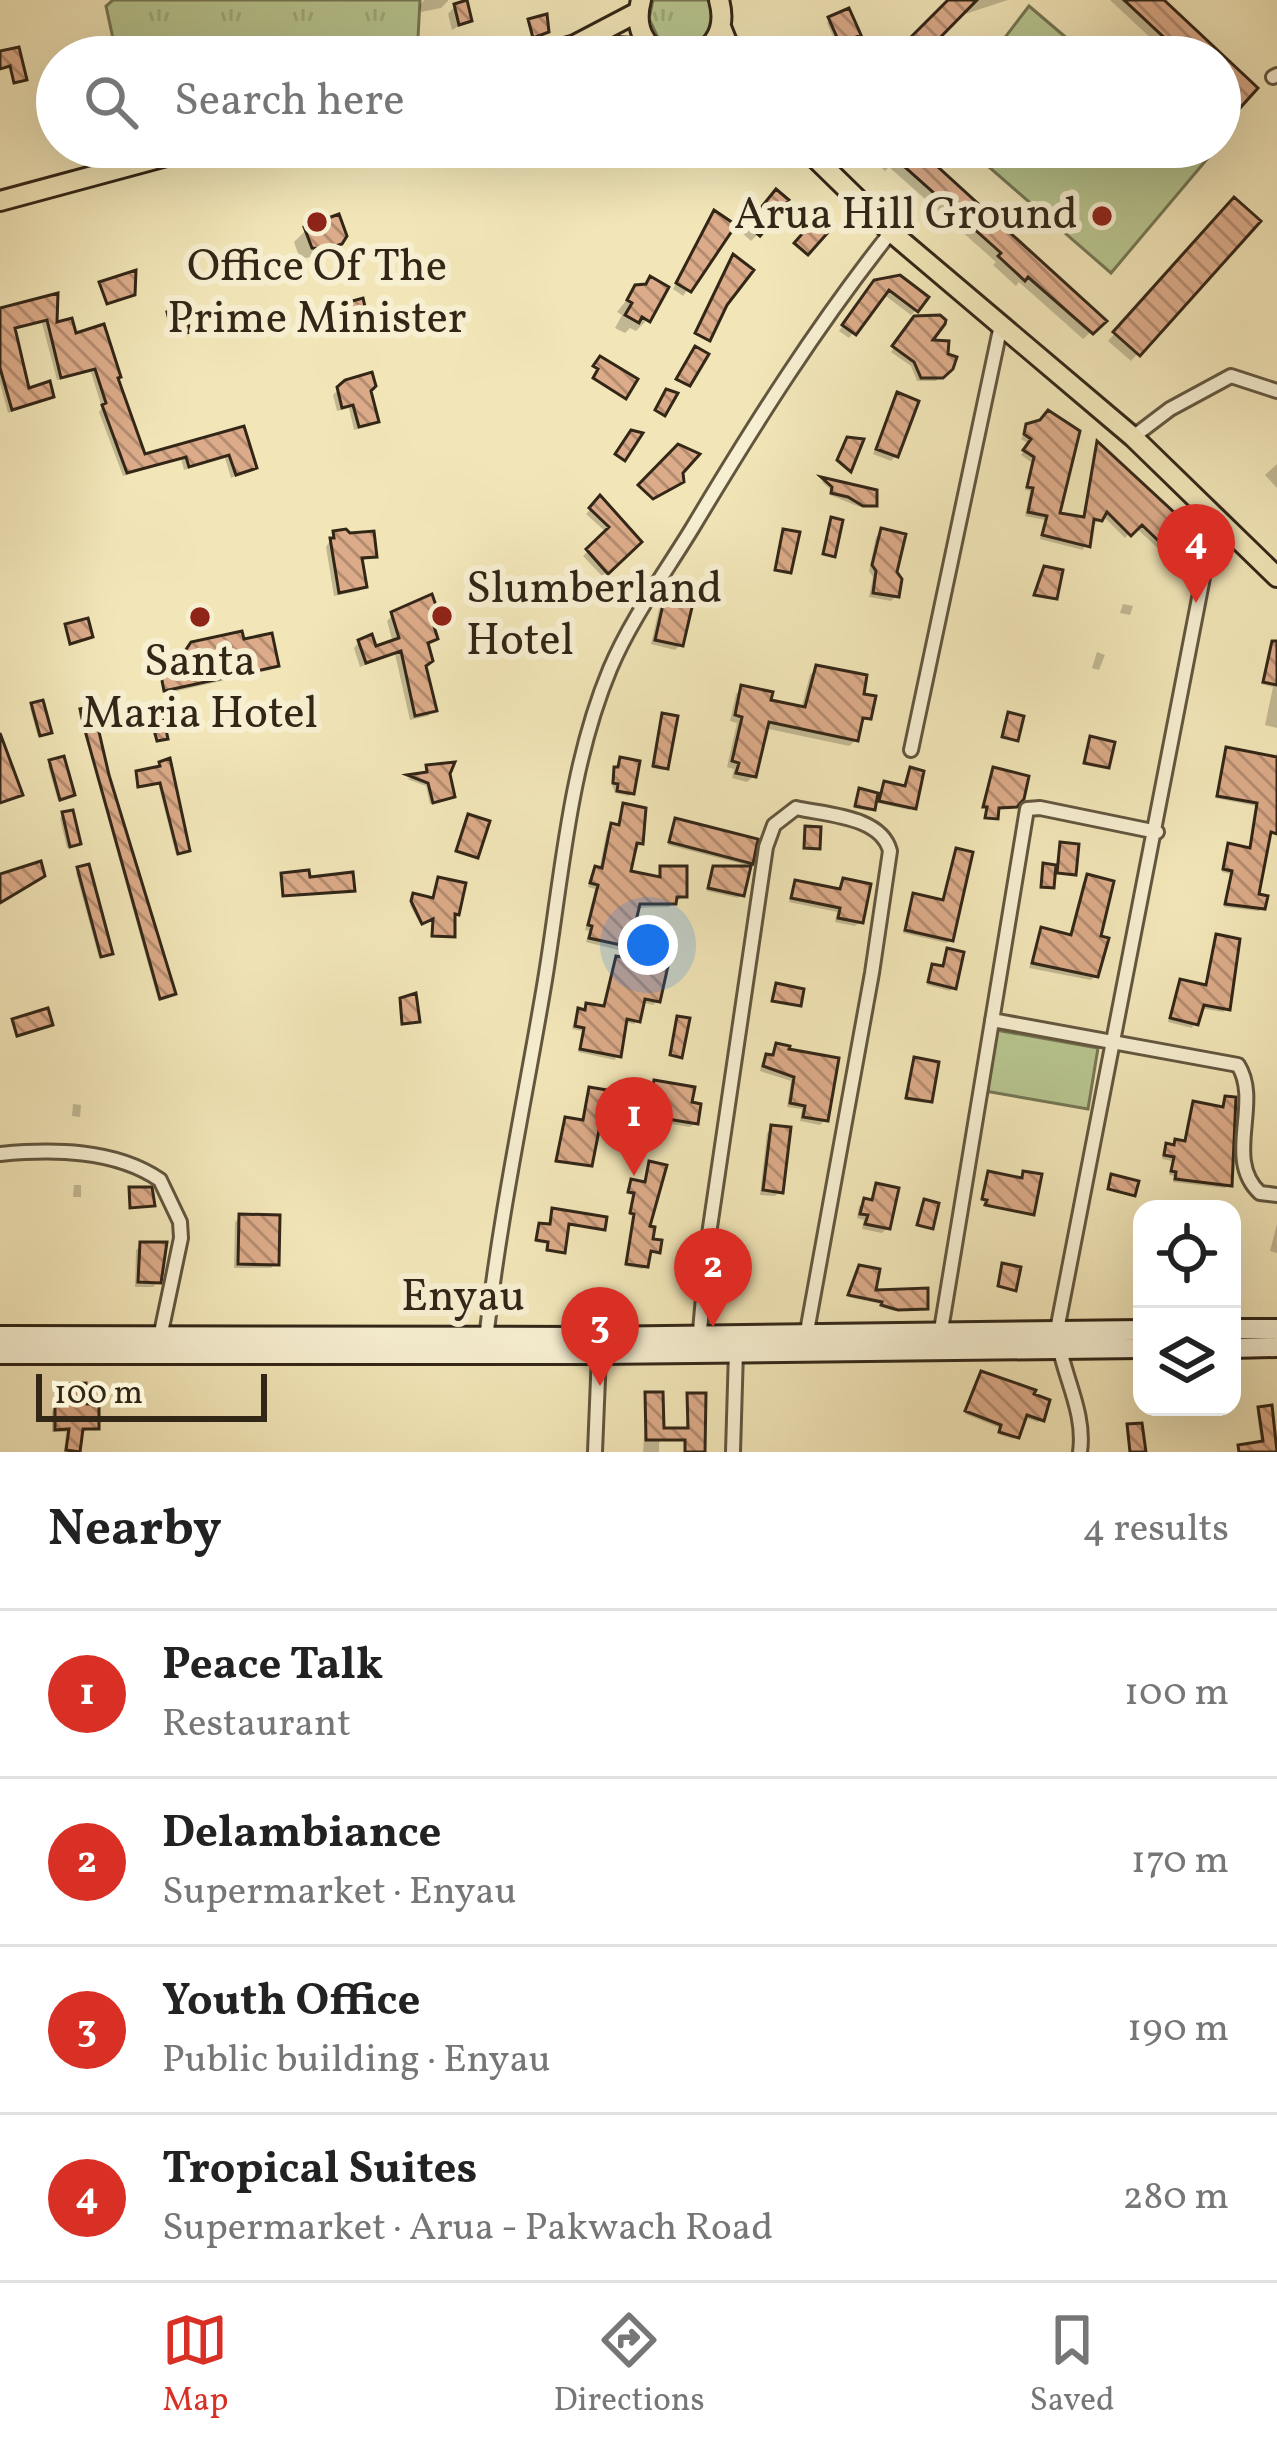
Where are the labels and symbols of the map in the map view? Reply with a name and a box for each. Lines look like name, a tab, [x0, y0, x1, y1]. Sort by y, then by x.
place label: Arua Hill Ground	[734, 185, 1078, 248]
marker: Arua Hill Ground	[1089, 203, 1115, 229]
marker: Office Of The Prime Minister	[304, 209, 330, 235]
place label: Office Of The Prime Minister	[167, 237, 467, 352]
pin: 4	[1157, 504, 1235, 603]
place label: Slumberland Hotel	[466, 559, 722, 674]
marker: Slumberland Hotel	[429, 603, 455, 629]
marker: Santa Maria Hotel	[187, 604, 213, 630]
place label: Santa Maria Hotel	[82, 632, 318, 747]
your location	[618, 915, 678, 975]
pin: 1	[595, 1077, 673, 1176]
pin: 2	[674, 1228, 752, 1327]
street label: Enyau	[401, 1267, 525, 1330]
pin: 3	[561, 1287, 639, 1386]
scale bar	[36, 1368, 267, 1421]

